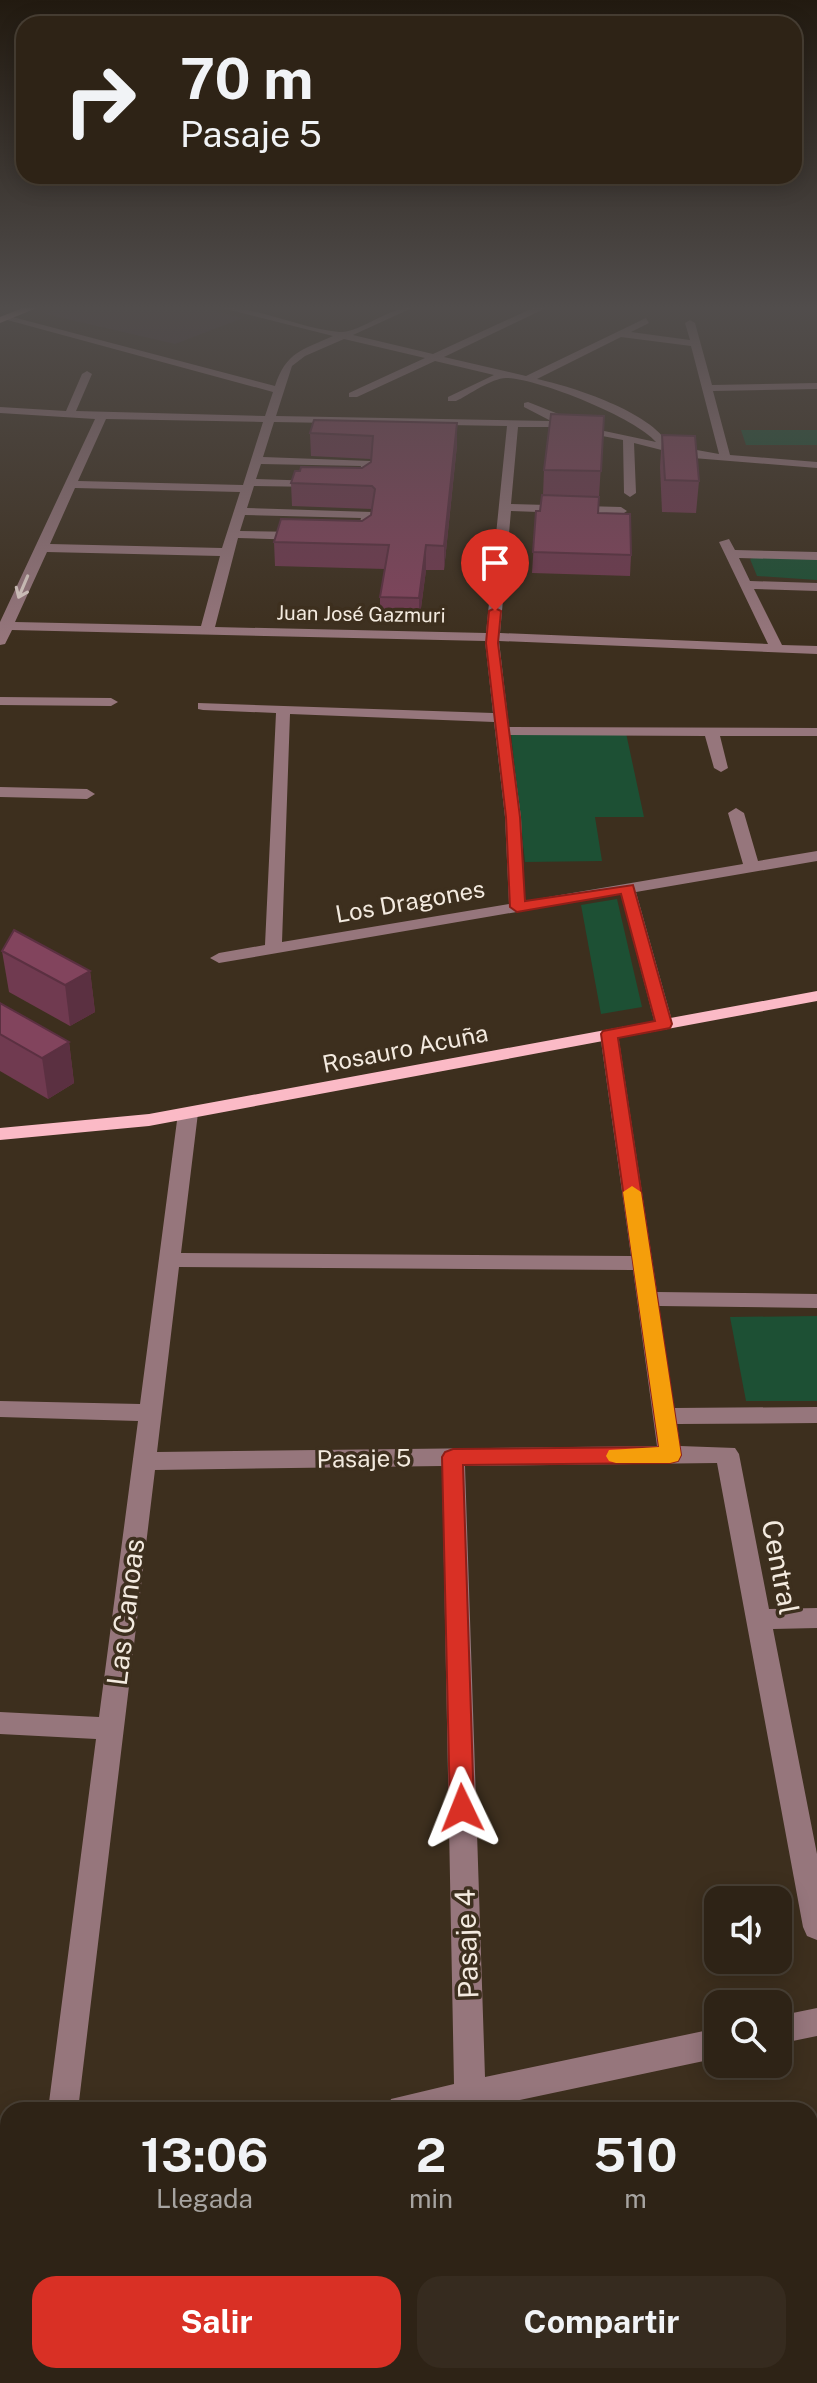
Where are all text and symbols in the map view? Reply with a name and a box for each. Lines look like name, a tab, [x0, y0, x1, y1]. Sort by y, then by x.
text: 70 m	[180, 46, 313, 112]
icon: right	[48, 48, 152, 152]
text: Pasaje 5	[180, 113, 322, 155]
pin	[461, 529, 529, 611]
icon: arrive	[473, 541, 517, 585]
one-way arrow	[15, 574, 30, 599]
street label: Juan José Gazmuri	[276, 601, 446, 627]
street label: Los Dragones	[333, 874, 487, 928]
street label: Rosauro Acuña	[320, 1018, 490, 1078]
street label: Pasaje 5	[316, 1443, 412, 1473]
street label: Central	[756, 1517, 806, 1617]
street label: Las Canoas	[100, 1537, 150, 1687]
position arrow	[420, 1766, 504, 1850]
map controls	[704, 1886, 792, 2078]
button: sound	[704, 1886, 792, 1974]
street label: Pasaje 4	[448, 1888, 484, 2000]
button: search	[704, 1990, 792, 2078]
text: 13:06	[141, 2126, 268, 2183]
text: 2	[416, 2126, 446, 2183]
text: 510	[594, 2126, 677, 2183]
text: Llegada	[156, 2183, 253, 2214]
text: min	[409, 2183, 453, 2214]
text: m	[624, 2183, 647, 2214]
button: Salir	[32, 2276, 401, 2368]
button: Compartir	[417, 2276, 786, 2368]

